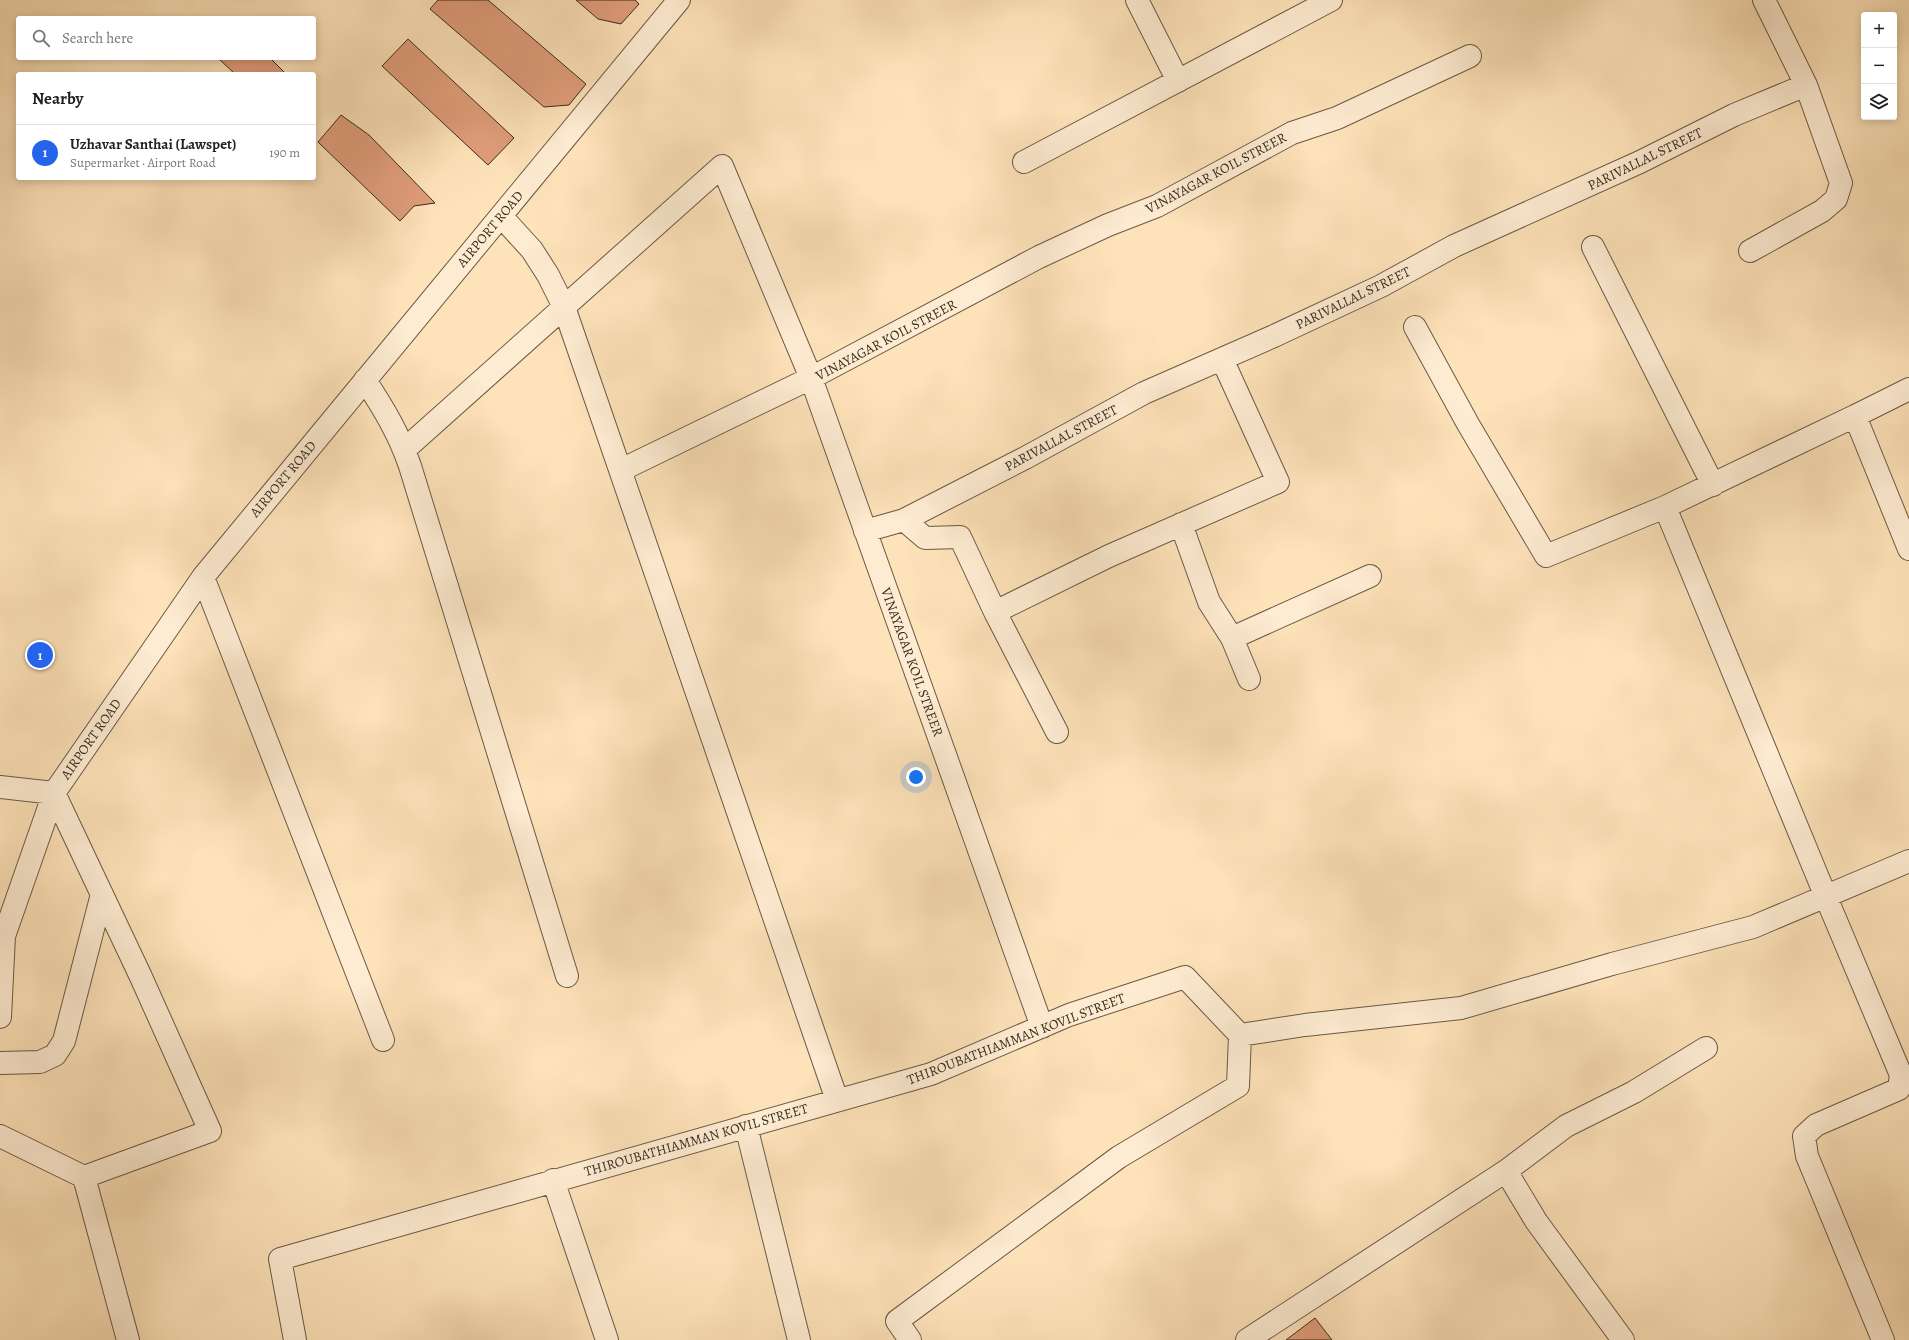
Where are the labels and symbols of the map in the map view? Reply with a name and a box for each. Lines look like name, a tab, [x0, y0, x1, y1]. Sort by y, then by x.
street label: PARIVALLAL STREET	[1584, 123, 1706, 195]
street label: VINAYAGAR KOIL STREER	[1141, 128, 1290, 219]
street label: AIRPORT ROAD	[452, 187, 528, 272]
street label: PARIVALLAL STREET	[1292, 262, 1414, 334]
street label: VINAYAGAR KOIL STREER	[811, 295, 960, 386]
street label: PARIVALLAL STREET	[1001, 400, 1121, 476]
street label: AIRPORT ROAD	[245, 437, 321, 522]
street label: VINAYAGAR KOIL STREER	[876, 584, 948, 739]
pin: 1	[27, 640, 53, 670]
street label: AIRPORT ROAD	[56, 695, 126, 784]
your location	[906, 767, 926, 787]
street label: THIROUBATHIAMMAN KOVIL STREET	[904, 988, 1128, 1089]
street label: THIROUBATHIAMMAN KOVIL STREET	[582, 1099, 811, 1181]

